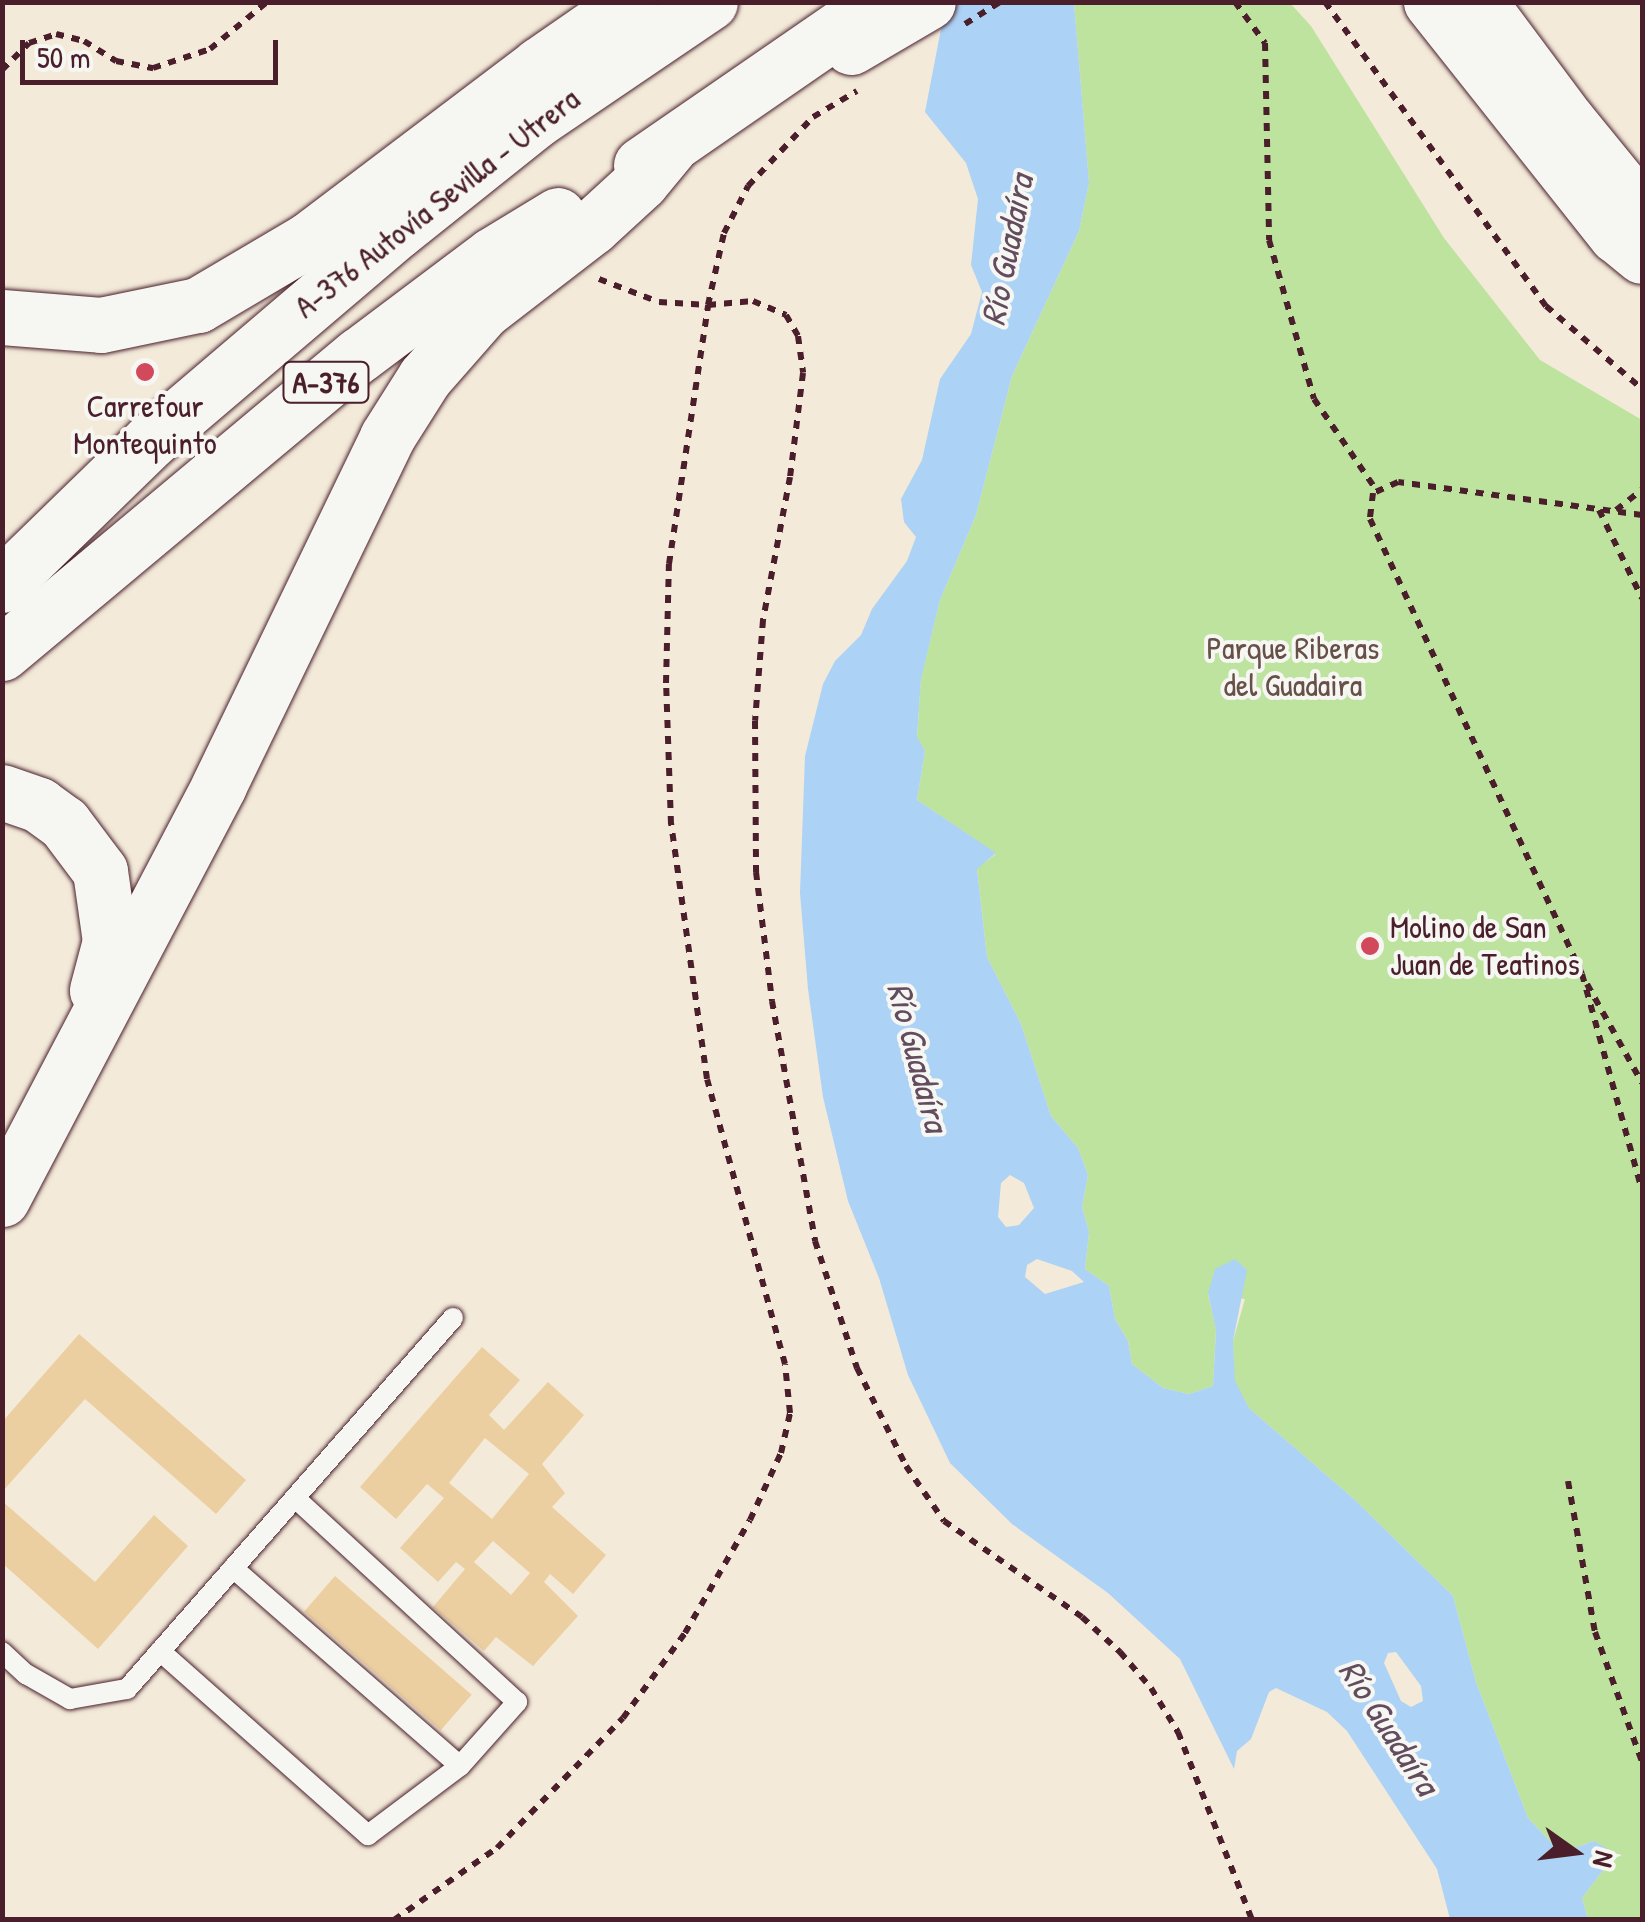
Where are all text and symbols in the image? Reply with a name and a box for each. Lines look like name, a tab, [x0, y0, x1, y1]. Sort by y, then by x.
scale bar	[25, 20, 282, 82]
text: 50 m	[37, 37, 90, 77]
street label: A-376 Autovía Sevilla - Utrera	[287, 80, 587, 326]
water label: Río Guadaíra	[972, 171, 1042, 329]
road number: A-376	[281, 357, 371, 407]
marker: Carrefour Montequinto	[134, 361, 156, 383]
place label: Carrefour Montequinto	[73, 388, 217, 463]
park label: Parque Riberas del Guadaira	[1207, 630, 1379, 705]
place label: Molino de San Juan de Teatinos	[1390, 909, 1580, 984]
marker: Molino de San Juan de Teatinos	[1359, 935, 1381, 957]
water label: Río Guadaíra	[878, 978, 958, 1136]
water label: Río Guadaíra	[1330, 1651, 1448, 1803]
north arrow	[1525, 1802, 1625, 1902]
text: N	[1584, 1847, 1624, 1871]

